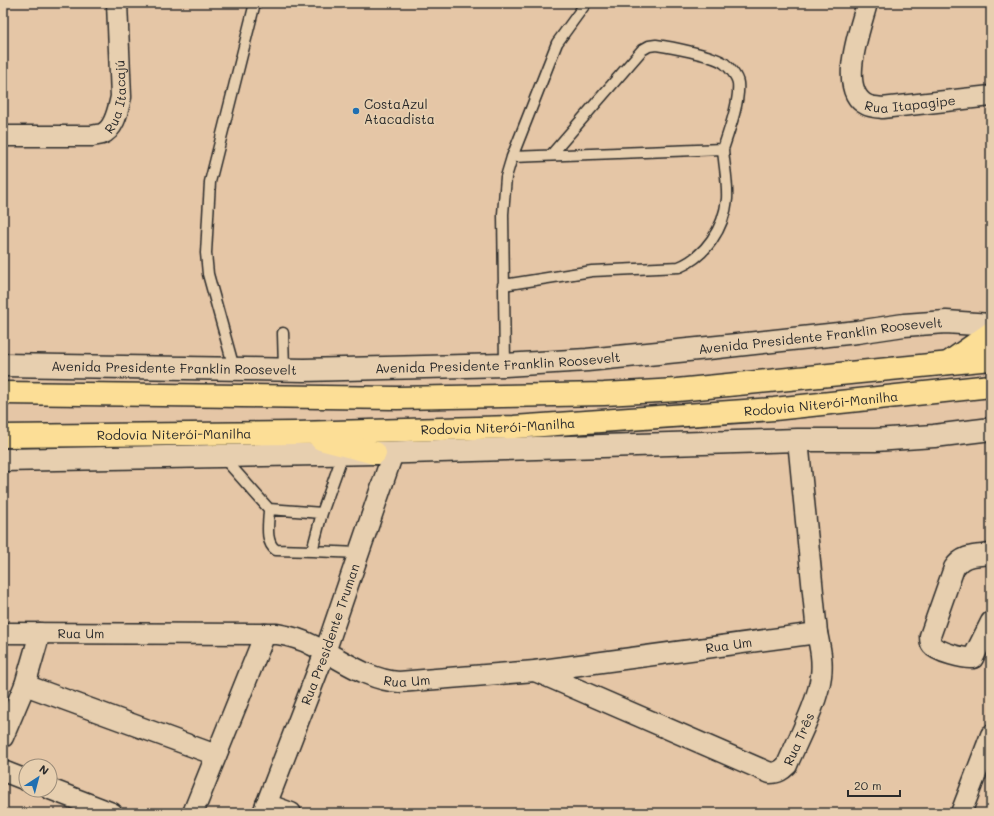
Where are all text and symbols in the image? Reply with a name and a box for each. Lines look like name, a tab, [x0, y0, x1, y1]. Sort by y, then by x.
street label: Rua Itacajú	[100, 60, 129, 137]
street label: Rua Itapagipe	[863, 91, 956, 116]
place label: CostaAzul Atacadista	[364, 95, 435, 127]
marker: CostaAzul Atacadista	[351, 106, 361, 116]
street label: Avenida Presidente Franklin Roosevelt	[698, 313, 943, 357]
street label: Avenida Presidente Franklin Roosevelt	[375, 348, 621, 376]
street label: Avenida Presidente Franklin Roosevelt	[51, 357, 297, 378]
street label: Rodovia Niterói-Manilha	[743, 387, 899, 419]
street label: Rodovia Niterói-Manilha	[420, 414, 576, 438]
street label: Rodovia Niterói-Manilha	[97, 424, 251, 443]
street label: Rua Presidente Truman	[297, 561, 363, 707]
street label: Rua Um	[58, 624, 104, 641]
street label: Rua Um	[704, 633, 753, 656]
street label: Rua Um	[382, 671, 431, 690]
street label: Rua Três	[779, 710, 817, 768]
north arrow	[18, 758, 58, 798]
text: N	[36, 761, 52, 778]
scale bar	[848, 772, 900, 798]
text: 20 m	[854, 777, 882, 793]

